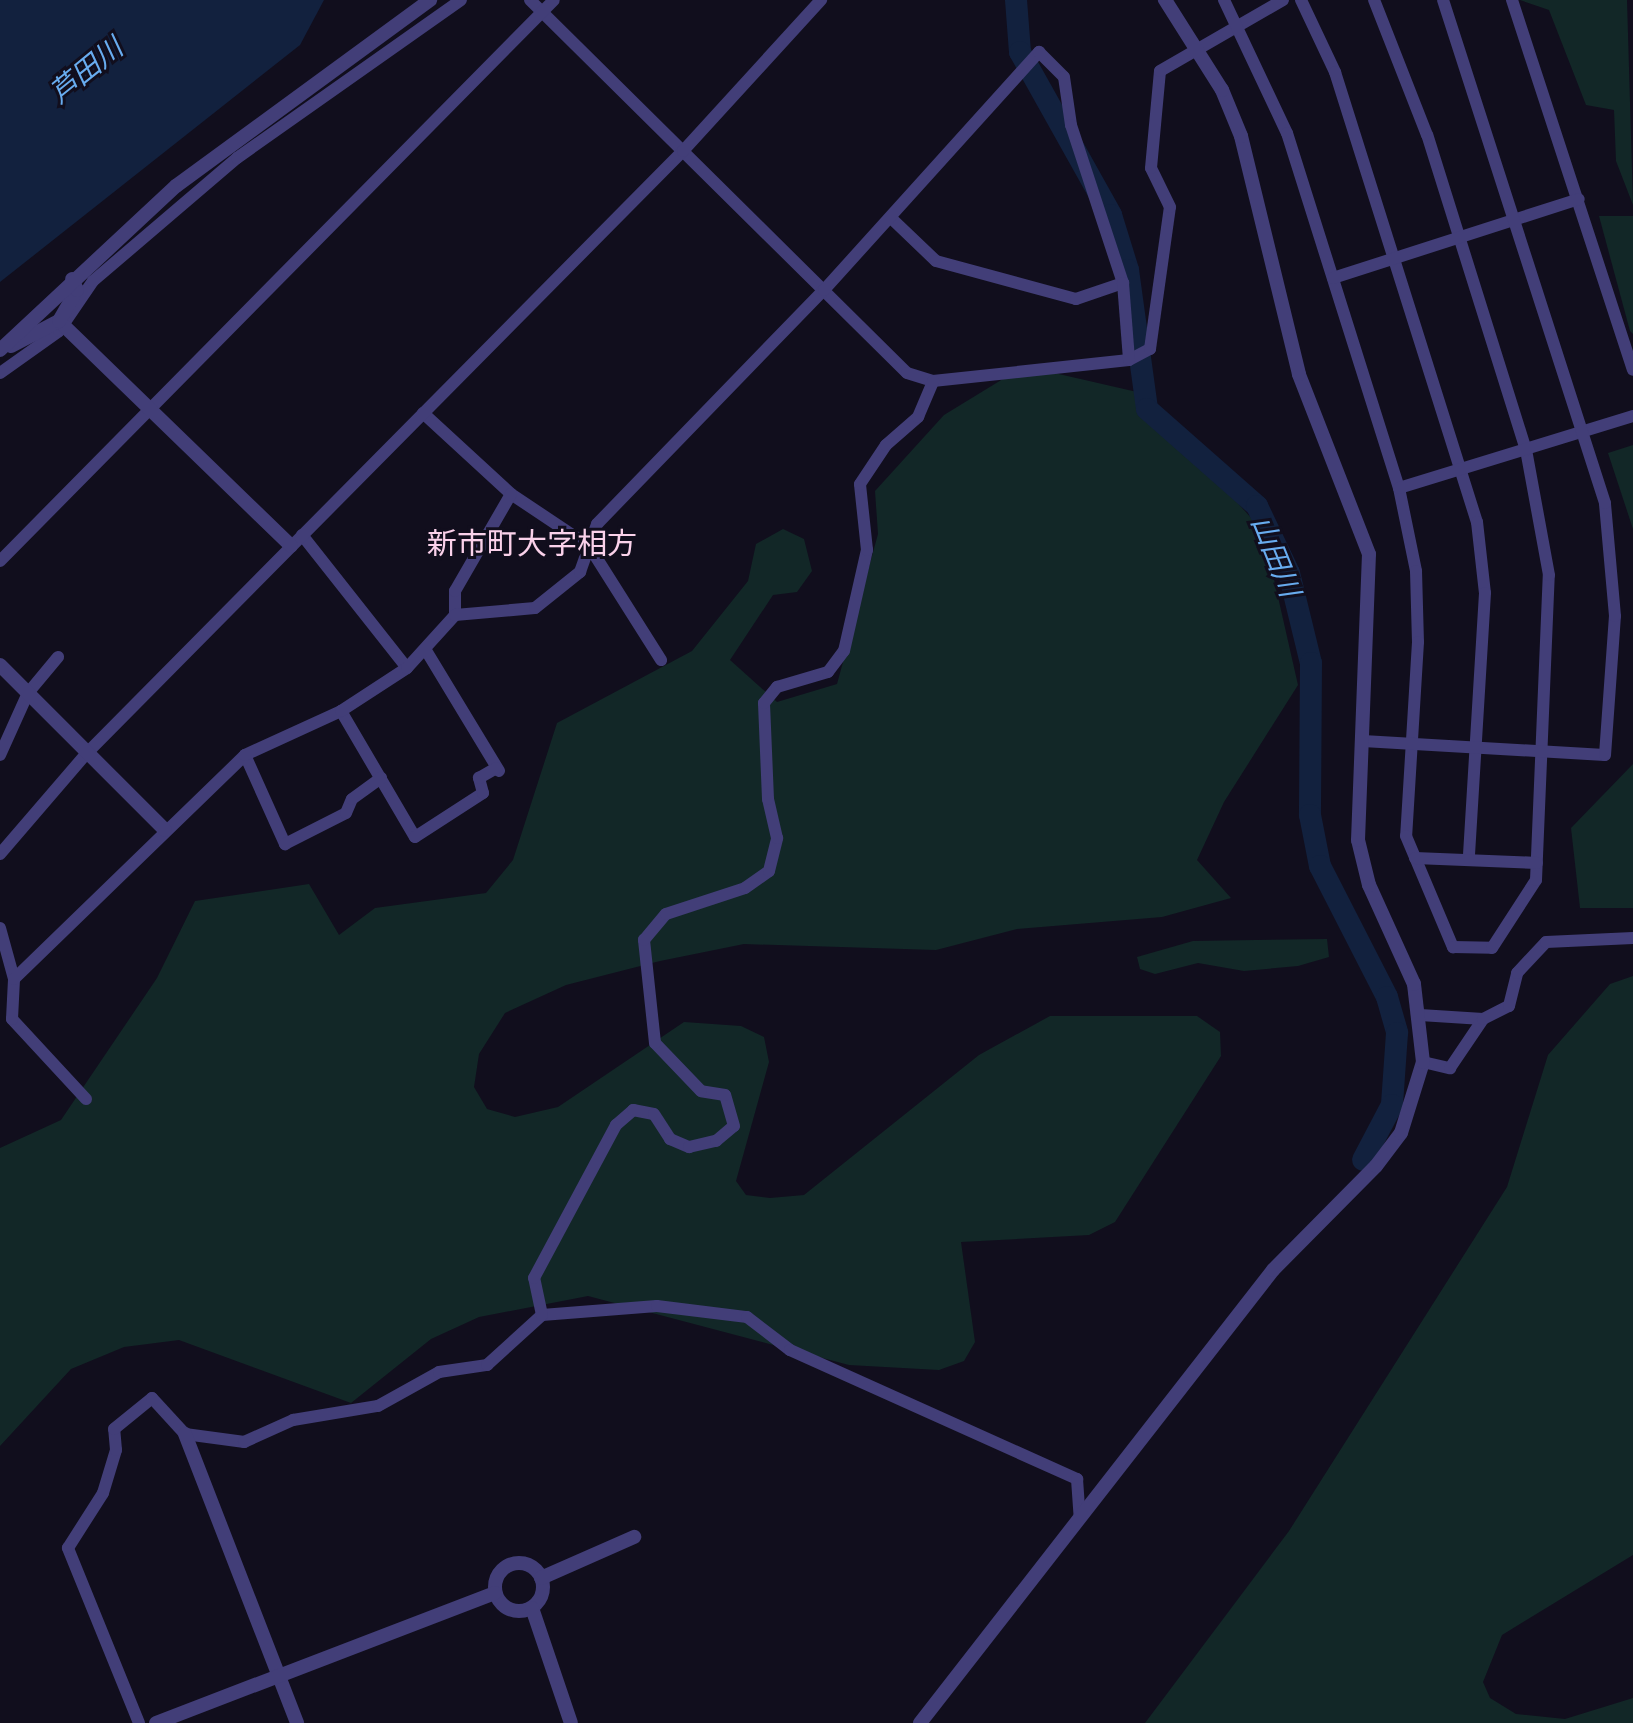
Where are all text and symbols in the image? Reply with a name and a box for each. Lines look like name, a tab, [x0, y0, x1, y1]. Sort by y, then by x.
water label: 芦田川	[43, 31, 129, 109]
water label: 山田川	[1245, 511, 1307, 601]
district label: 新市町大字相方	[427, 525, 637, 561]

